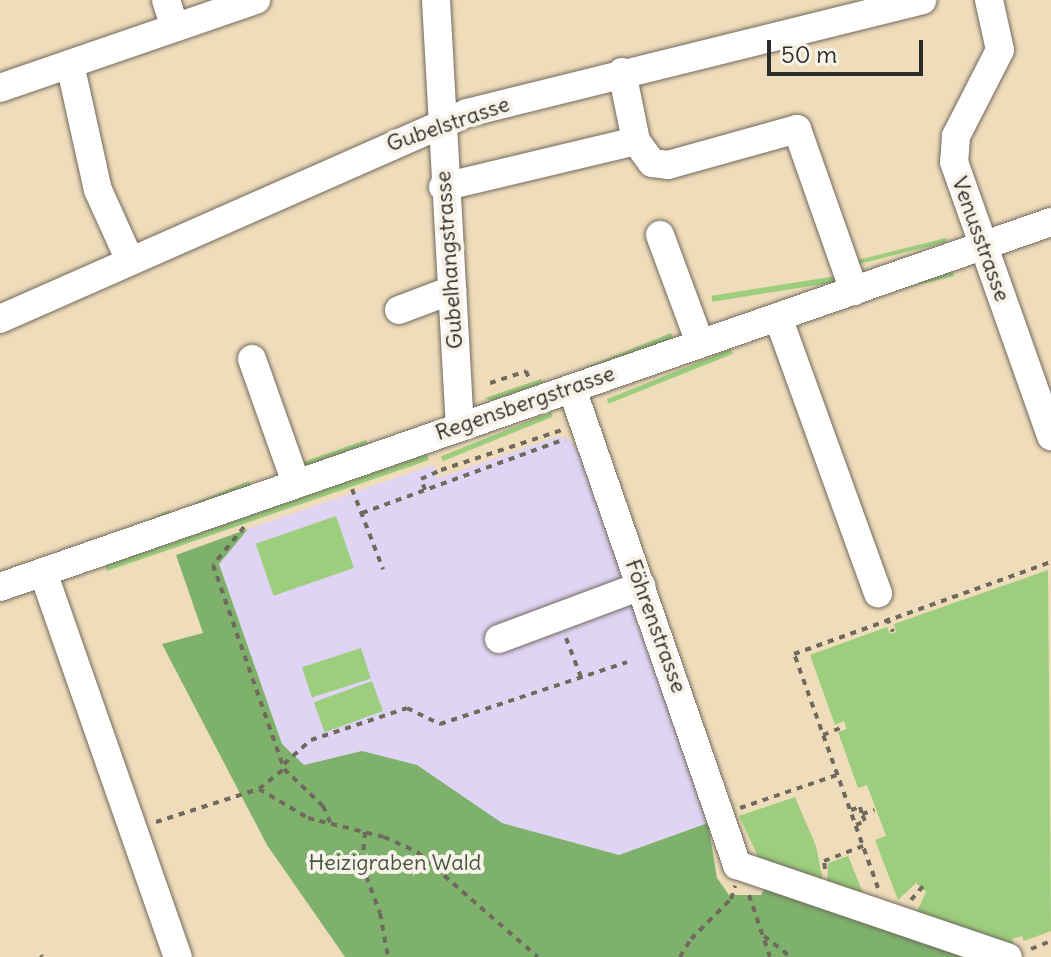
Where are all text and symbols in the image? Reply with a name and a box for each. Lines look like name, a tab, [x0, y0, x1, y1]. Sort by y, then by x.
scale bar	[771, 24, 927, 74]
text: 50 m	[781, 39, 837, 69]
street label: Gubelstrasse	[383, 91, 513, 157]
street label: Gubelhangstrasse	[430, 170, 468, 350]
street label: Venusstrasse	[946, 173, 1016, 305]
street label: Regensbergstrasse	[432, 360, 618, 446]
street label: Föhrenstrasse	[620, 556, 692, 696]
park label: Heizigraben Wald	[308, 850, 482, 876]

